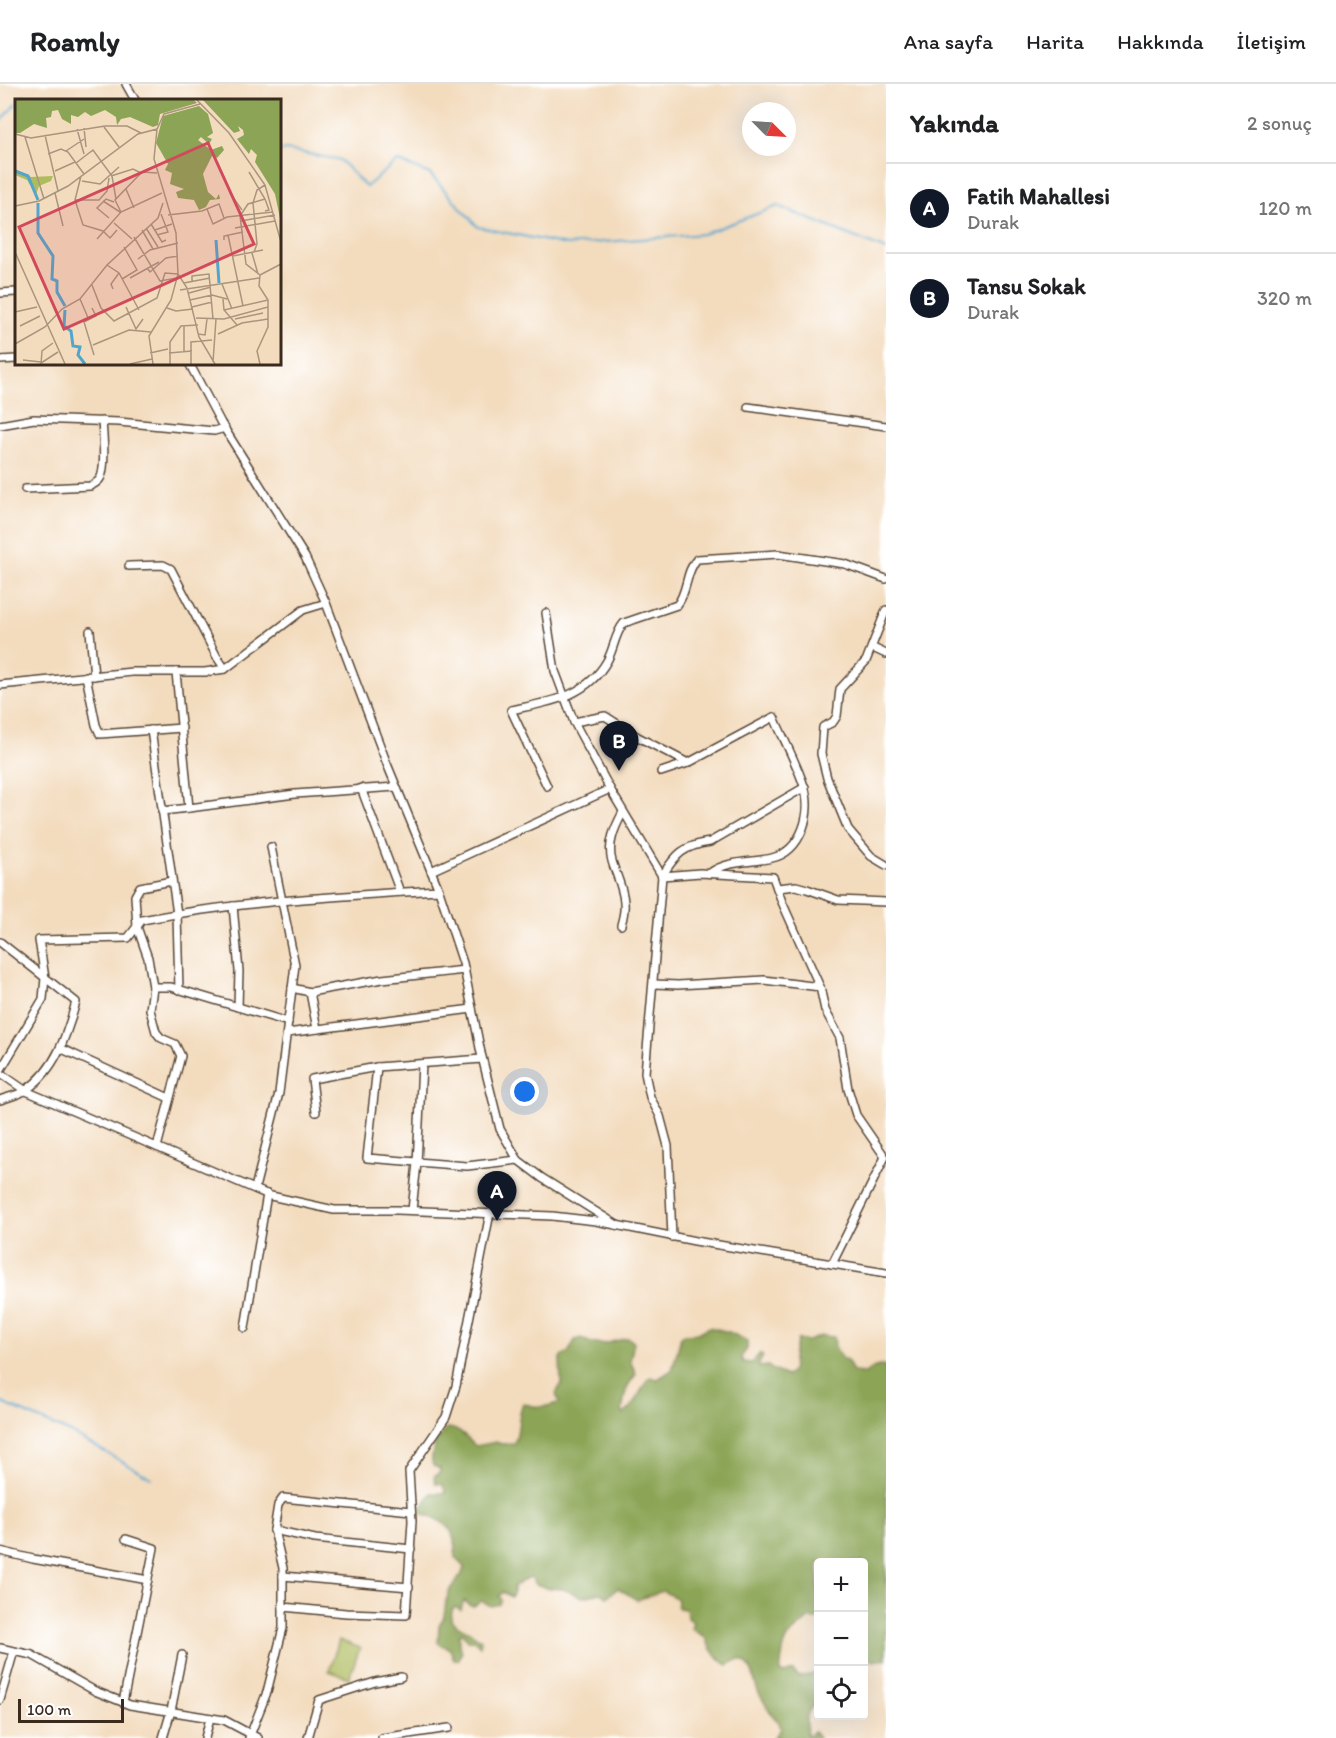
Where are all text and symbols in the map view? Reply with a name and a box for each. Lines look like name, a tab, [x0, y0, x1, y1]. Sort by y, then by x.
text: Roamly	[30, 24, 120, 58]
text: Ana sayfa	[904, 29, 993, 54]
text: Harita	[1026, 29, 1084, 54]
text: Hakkında	[1117, 29, 1204, 54]
text: İletişim	[1237, 29, 1306, 54]
inset map	[15, 99, 280, 364]
north arrow	[742, 102, 796, 156]
text: Yakında	[910, 107, 999, 139]
text: 2 sonuç	[1247, 111, 1312, 135]
text: Fatih Mahallesi	[967, 183, 1110, 210]
text: A	[923, 196, 936, 220]
text: 120 m	[1259, 196, 1312, 220]
text: Durak	[967, 210, 1019, 234]
text: Tansu Sokak	[967, 273, 1086, 300]
text: B	[923, 286, 936, 310]
text: 320 m	[1257, 286, 1312, 310]
text: Durak	[967, 300, 1019, 324]
pin: B	[600, 722, 638, 771]
your location	[510, 1077, 539, 1106]
pin: A	[478, 1172, 516, 1221]
map controls	[814, 1558, 868, 1720]
button: +	[814, 1558, 868, 1612]
button: −	[814, 1612, 868, 1666]
button: locate	[814, 1666, 868, 1720]
scale bar	[18, 1696, 124, 1724]
text: 100 m	[27, 1700, 71, 1719]

